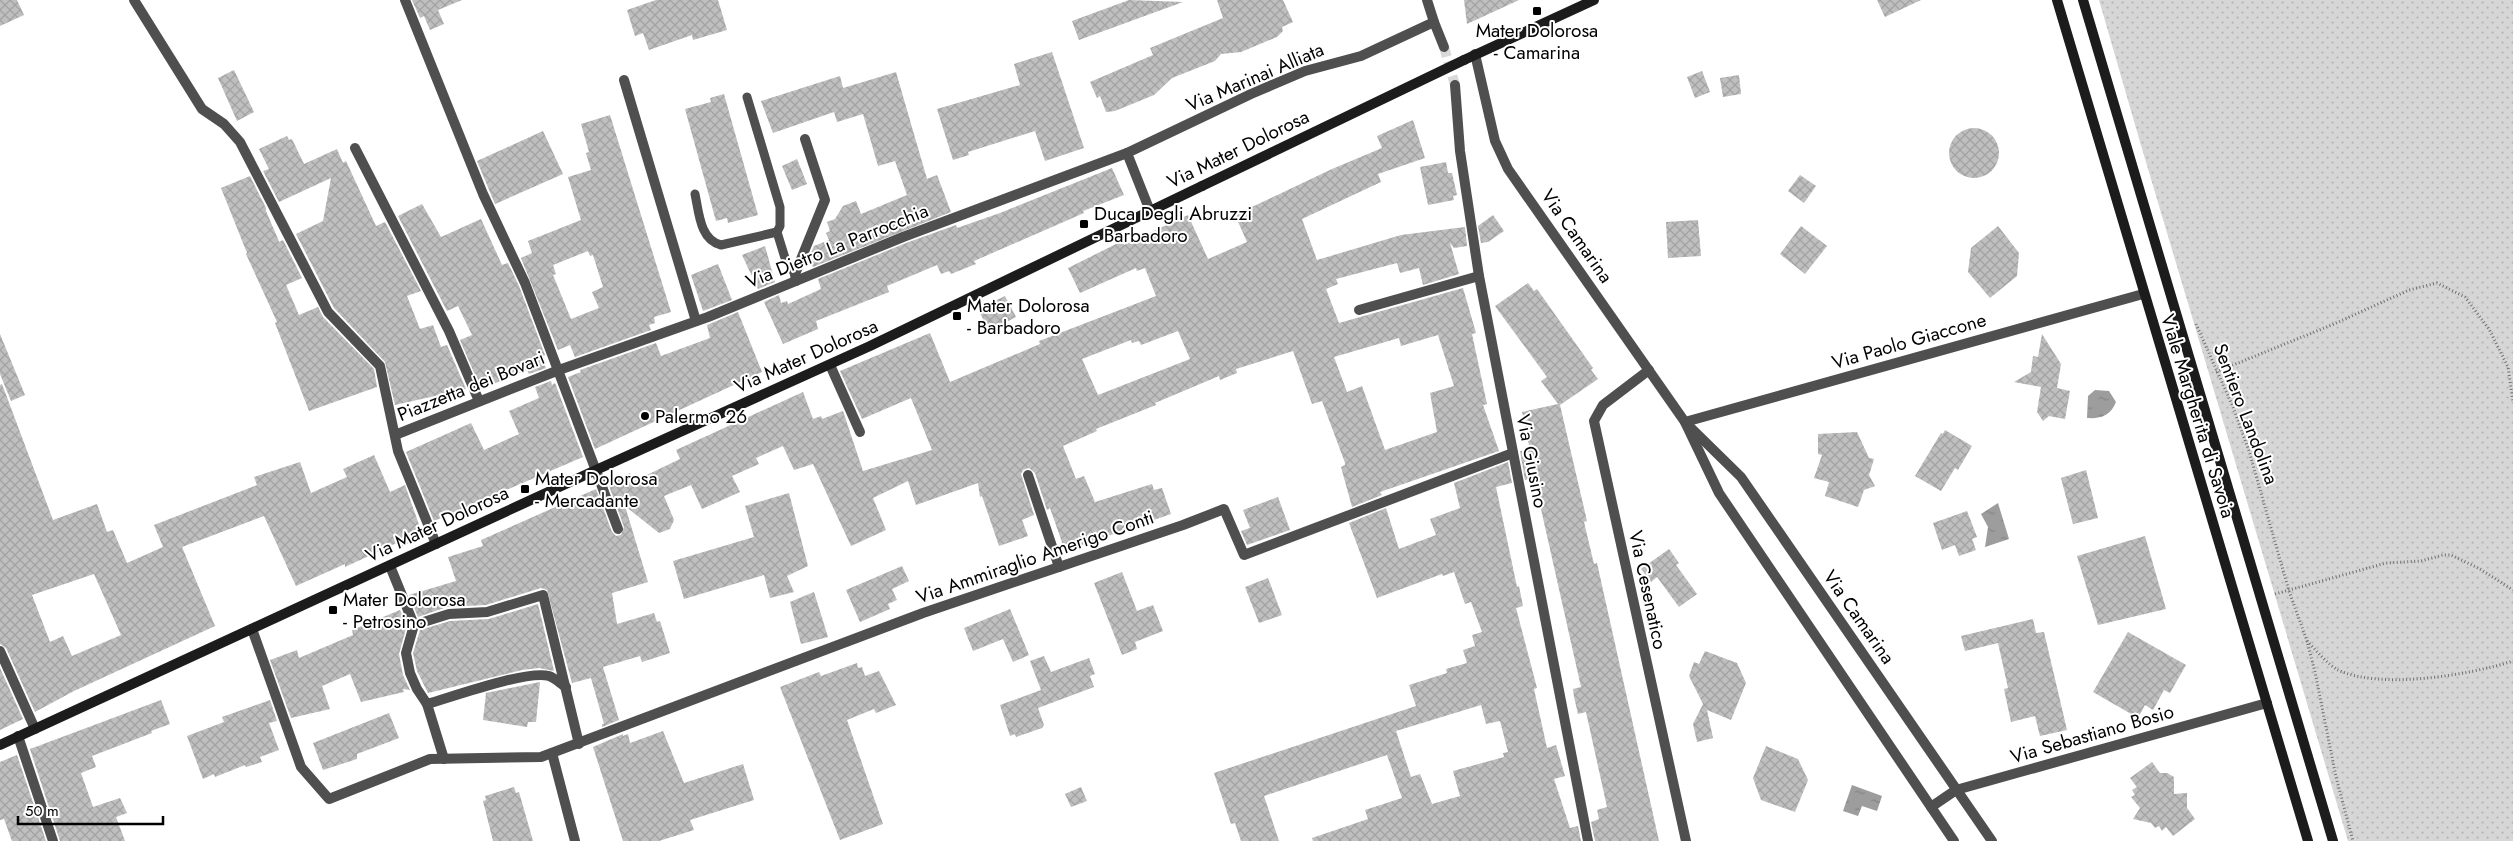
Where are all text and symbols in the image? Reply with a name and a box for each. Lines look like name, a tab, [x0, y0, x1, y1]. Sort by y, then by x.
marker: Mater Dolorosa - Camarina	[1531, 5, 1543, 17]
place label: Mater Dolorosa - Camarina	[1476, 17, 1598, 66]
street label: Via Marinai Alliata	[1182, 36, 1328, 118]
street label: Via Mater Dolorosa	[1162, 103, 1314, 195]
street label: Via Camarina	[1535, 184, 1619, 288]
street label: Via Dietro La Parrocchia	[742, 197, 932, 295]
place label: Duca Degli Abruzzi - Barbadoro	[1094, 200, 1252, 249]
marker: Duca Degli Abruzzi - Barbadoro	[1078, 218, 1090, 230]
place label: Mater Dolorosa - Barbadoro	[967, 292, 1090, 341]
street label: Via Paolo Giaccone	[1829, 306, 1989, 376]
marker: Mater Dolorosa - Barbadoro	[951, 310, 963, 322]
street label: Viale Margherita di Savoia	[2154, 311, 2242, 521]
street label: Via Mater Dolorosa	[730, 312, 882, 400]
street label: Sentiero Landolina	[2207, 340, 2285, 488]
street label: Piazzetta dei Bovari	[393, 344, 549, 428]
place label: Palermo 26	[655, 403, 747, 430]
marker: Palermo 26	[639, 410, 651, 422]
street label: Via Giusino	[1510, 412, 1554, 510]
place label: Mater Dolorosa - Mercadante	[535, 465, 658, 514]
street label: Via Mater Dolorosa	[361, 479, 513, 569]
marker: Mater Dolorosa - Mercadante	[519, 483, 531, 495]
street label: Via Ammiraglio Amerigo Conti	[913, 504, 1157, 610]
street label: Via Cesenatico	[1622, 528, 1674, 652]
street label: Via Camarina	[1817, 565, 1901, 669]
place label: Mater Dolorosa - Petrosino	[343, 586, 466, 635]
marker: Mater Dolorosa - Petrosino	[327, 604, 339, 616]
street label: Via Sebastiano Bosio	[2007, 698, 2177, 770]
scale bar	[18, 794, 162, 826]
text: 50 m	[25, 800, 59, 822]

